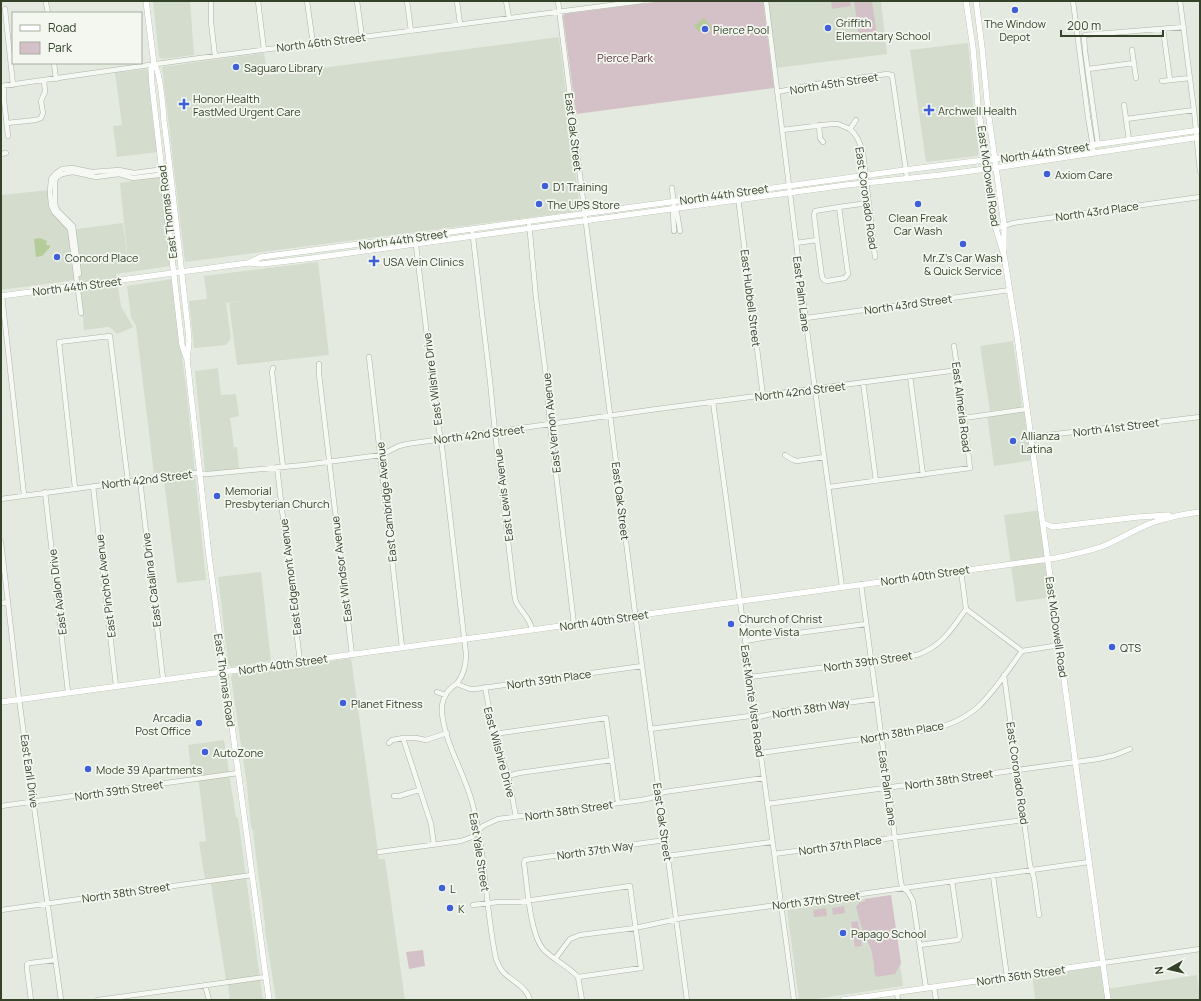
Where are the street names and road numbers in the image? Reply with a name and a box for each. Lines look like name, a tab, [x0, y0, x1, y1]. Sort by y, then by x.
street label: North 46th Street	[275, 29, 367, 55]
street label: North 45th Street	[789, 69, 879, 97]
street label: East Oak Street	[562, 92, 586, 172]
street label: East McDowell Road	[974, 125, 1004, 227]
street label: North 44th Street	[1000, 138, 1090, 166]
street label: East Coronado Road	[852, 146, 882, 250]
street label: East Thomas Road	[154, 165, 180, 259]
street label: North 44th Street	[679, 180, 769, 208]
street label: North 43rd Place	[1054, 198, 1140, 224]
street label: North 44th Street	[358, 225, 448, 253]
street label: East Hubbell Street	[738, 248, 764, 348]
street label: East Palm Lane	[790, 255, 814, 333]
street label: North 44th Street	[32, 273, 122, 299]
street label: North 43rd Street	[863, 290, 953, 318]
street label: East Wilshire Drive	[419, 331, 445, 426]
street label: East Almeria Road	[949, 361, 975, 453]
street label: East Vernon Avenue	[538, 372, 564, 474]
street label: North 42nd Street	[754, 378, 846, 404]
street label: North 41st Street	[1072, 414, 1160, 440]
street label: North 42nd Street	[433, 421, 525, 447]
street label: East Cambridge Avenue	[372, 441, 400, 563]
street label: East Lewis Avenue	[490, 447, 516, 542]
street label: East Oak Street	[609, 461, 633, 541]
street label: North 42nd Street	[101, 466, 193, 492]
street label: East Windsor Avenue	[327, 515, 355, 623]
street label: East Edgemont Avenue	[275, 518, 305, 636]
street label: East Catalina Drive	[138, 531, 164, 628]
street label: East Pinchot Avenue	[91, 533, 119, 638]
street label: East Avalon Drive	[44, 548, 70, 636]
street label: North 40th Street	[879, 561, 971, 589]
street label: East McDowell Road	[1042, 576, 1072, 678]
street label: North 40th Street	[558, 606, 650, 634]
street label: East Thomas Road	[211, 632, 239, 728]
street label: East Monte Vista Road	[738, 644, 768, 758]
street label: North 39th Street	[823, 647, 913, 675]
street label: North 40th Street	[237, 650, 329, 678]
street label: North 39th Place	[506, 666, 593, 692]
street label: North 38th Way	[771, 694, 851, 722]
street label: East Wilshire Drive	[481, 705, 519, 799]
street label: North 38th Place	[859, 717, 945, 747]
street label: East Coronado Road	[1003, 721, 1033, 825]
street label: East Earll Drive	[17, 733, 43, 809]
street label: East Palm Lane	[875, 749, 901, 827]
street label: North 38th Street	[904, 765, 994, 793]
street label: North 39th Street	[74, 776, 164, 804]
street label: East Oak Street	[650, 782, 676, 862]
street label: North 38th Street	[524, 796, 614, 824]
street label: East Yale Street	[466, 812, 494, 892]
street label: North 37th Place	[798, 832, 883, 858]
street label: North 37th Way	[556, 837, 634, 863]
street label: North 38th Street	[81, 878, 171, 906]
street label: North 37th Street	[771, 887, 861, 913]
street label: North 36th Street	[976, 961, 1066, 989]

